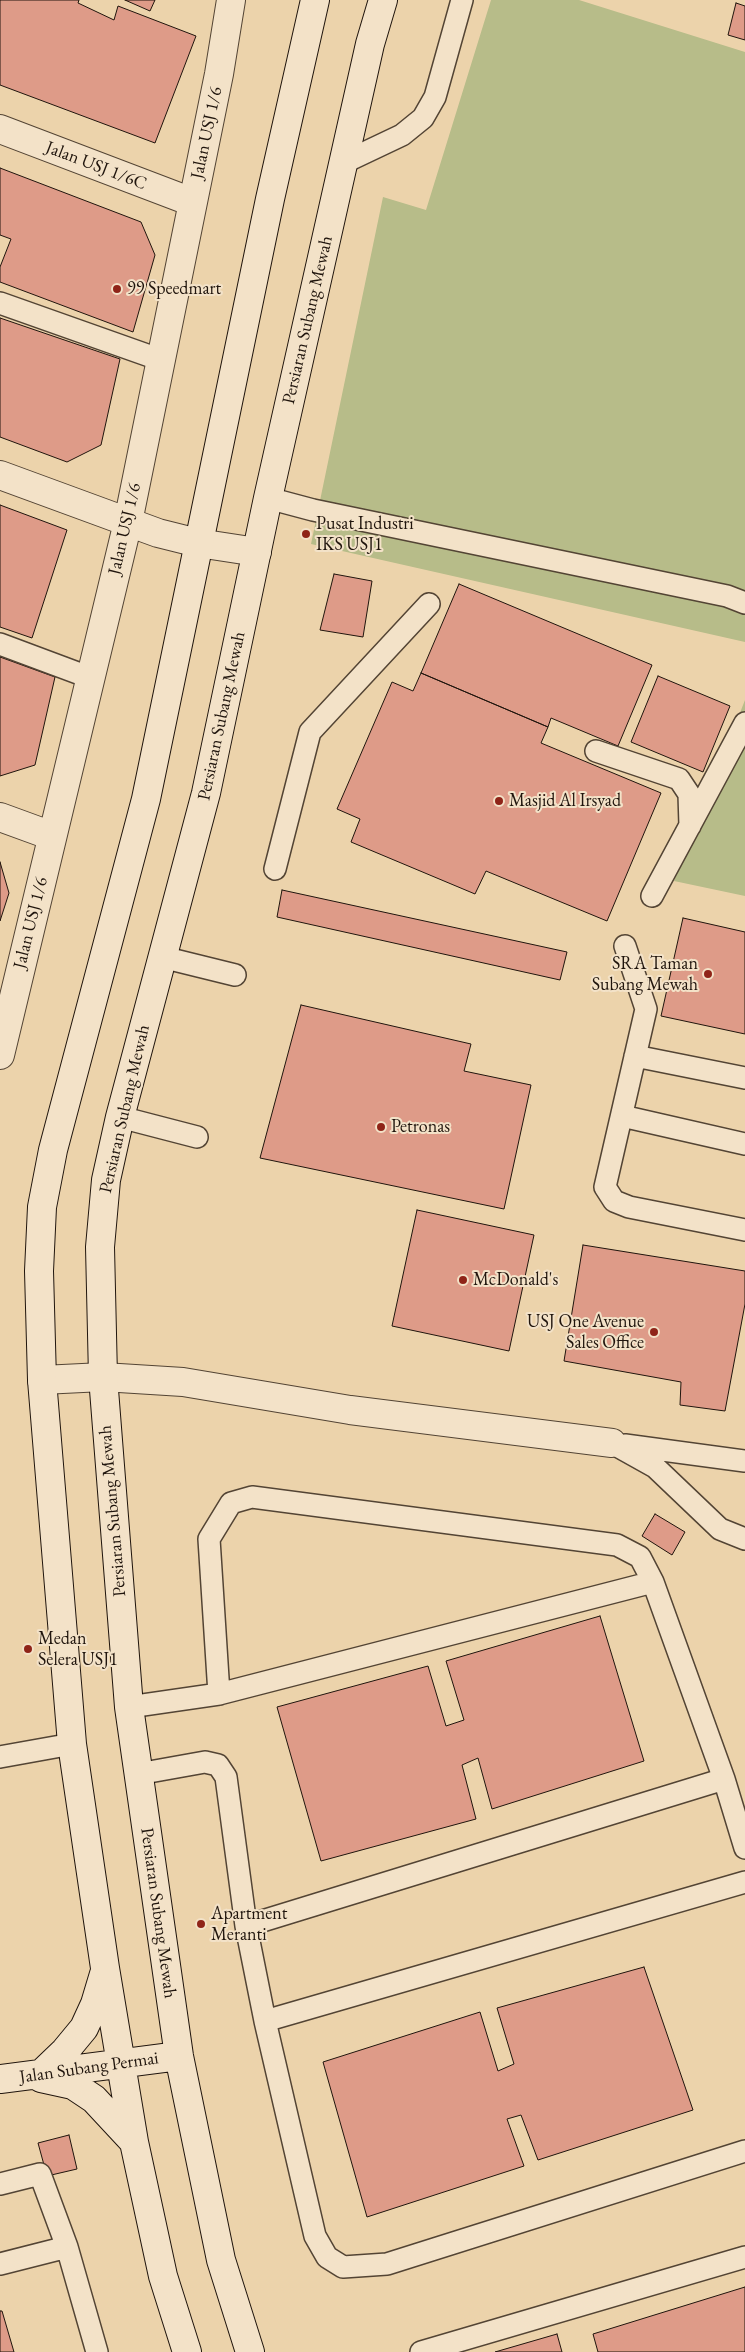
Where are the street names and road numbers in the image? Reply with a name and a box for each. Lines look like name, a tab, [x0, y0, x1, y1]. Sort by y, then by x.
street label: Jalan USJ 1/6	[187, 85, 227, 181]
street label: Jalan USJ 1/6C	[42, 137, 150, 195]
street label: Persiaran Subang Mewah	[278, 234, 338, 406]
street label: Jalan USJ 1/6	[104, 481, 146, 577]
street label: Persiaran Subang Mewah	[194, 630, 250, 802]
street label: Jalan USJ 1/6	[9, 875, 53, 971]
street label: Persiaran Subang Mewah	[95, 1023, 155, 1195]
street label: Persiaran Subang Mewah	[95, 1424, 131, 1598]
street label: Persiaran Subang Mewah	[135, 1826, 181, 2000]
street label: Jalan Subang Permai	[18, 2048, 160, 2088]

